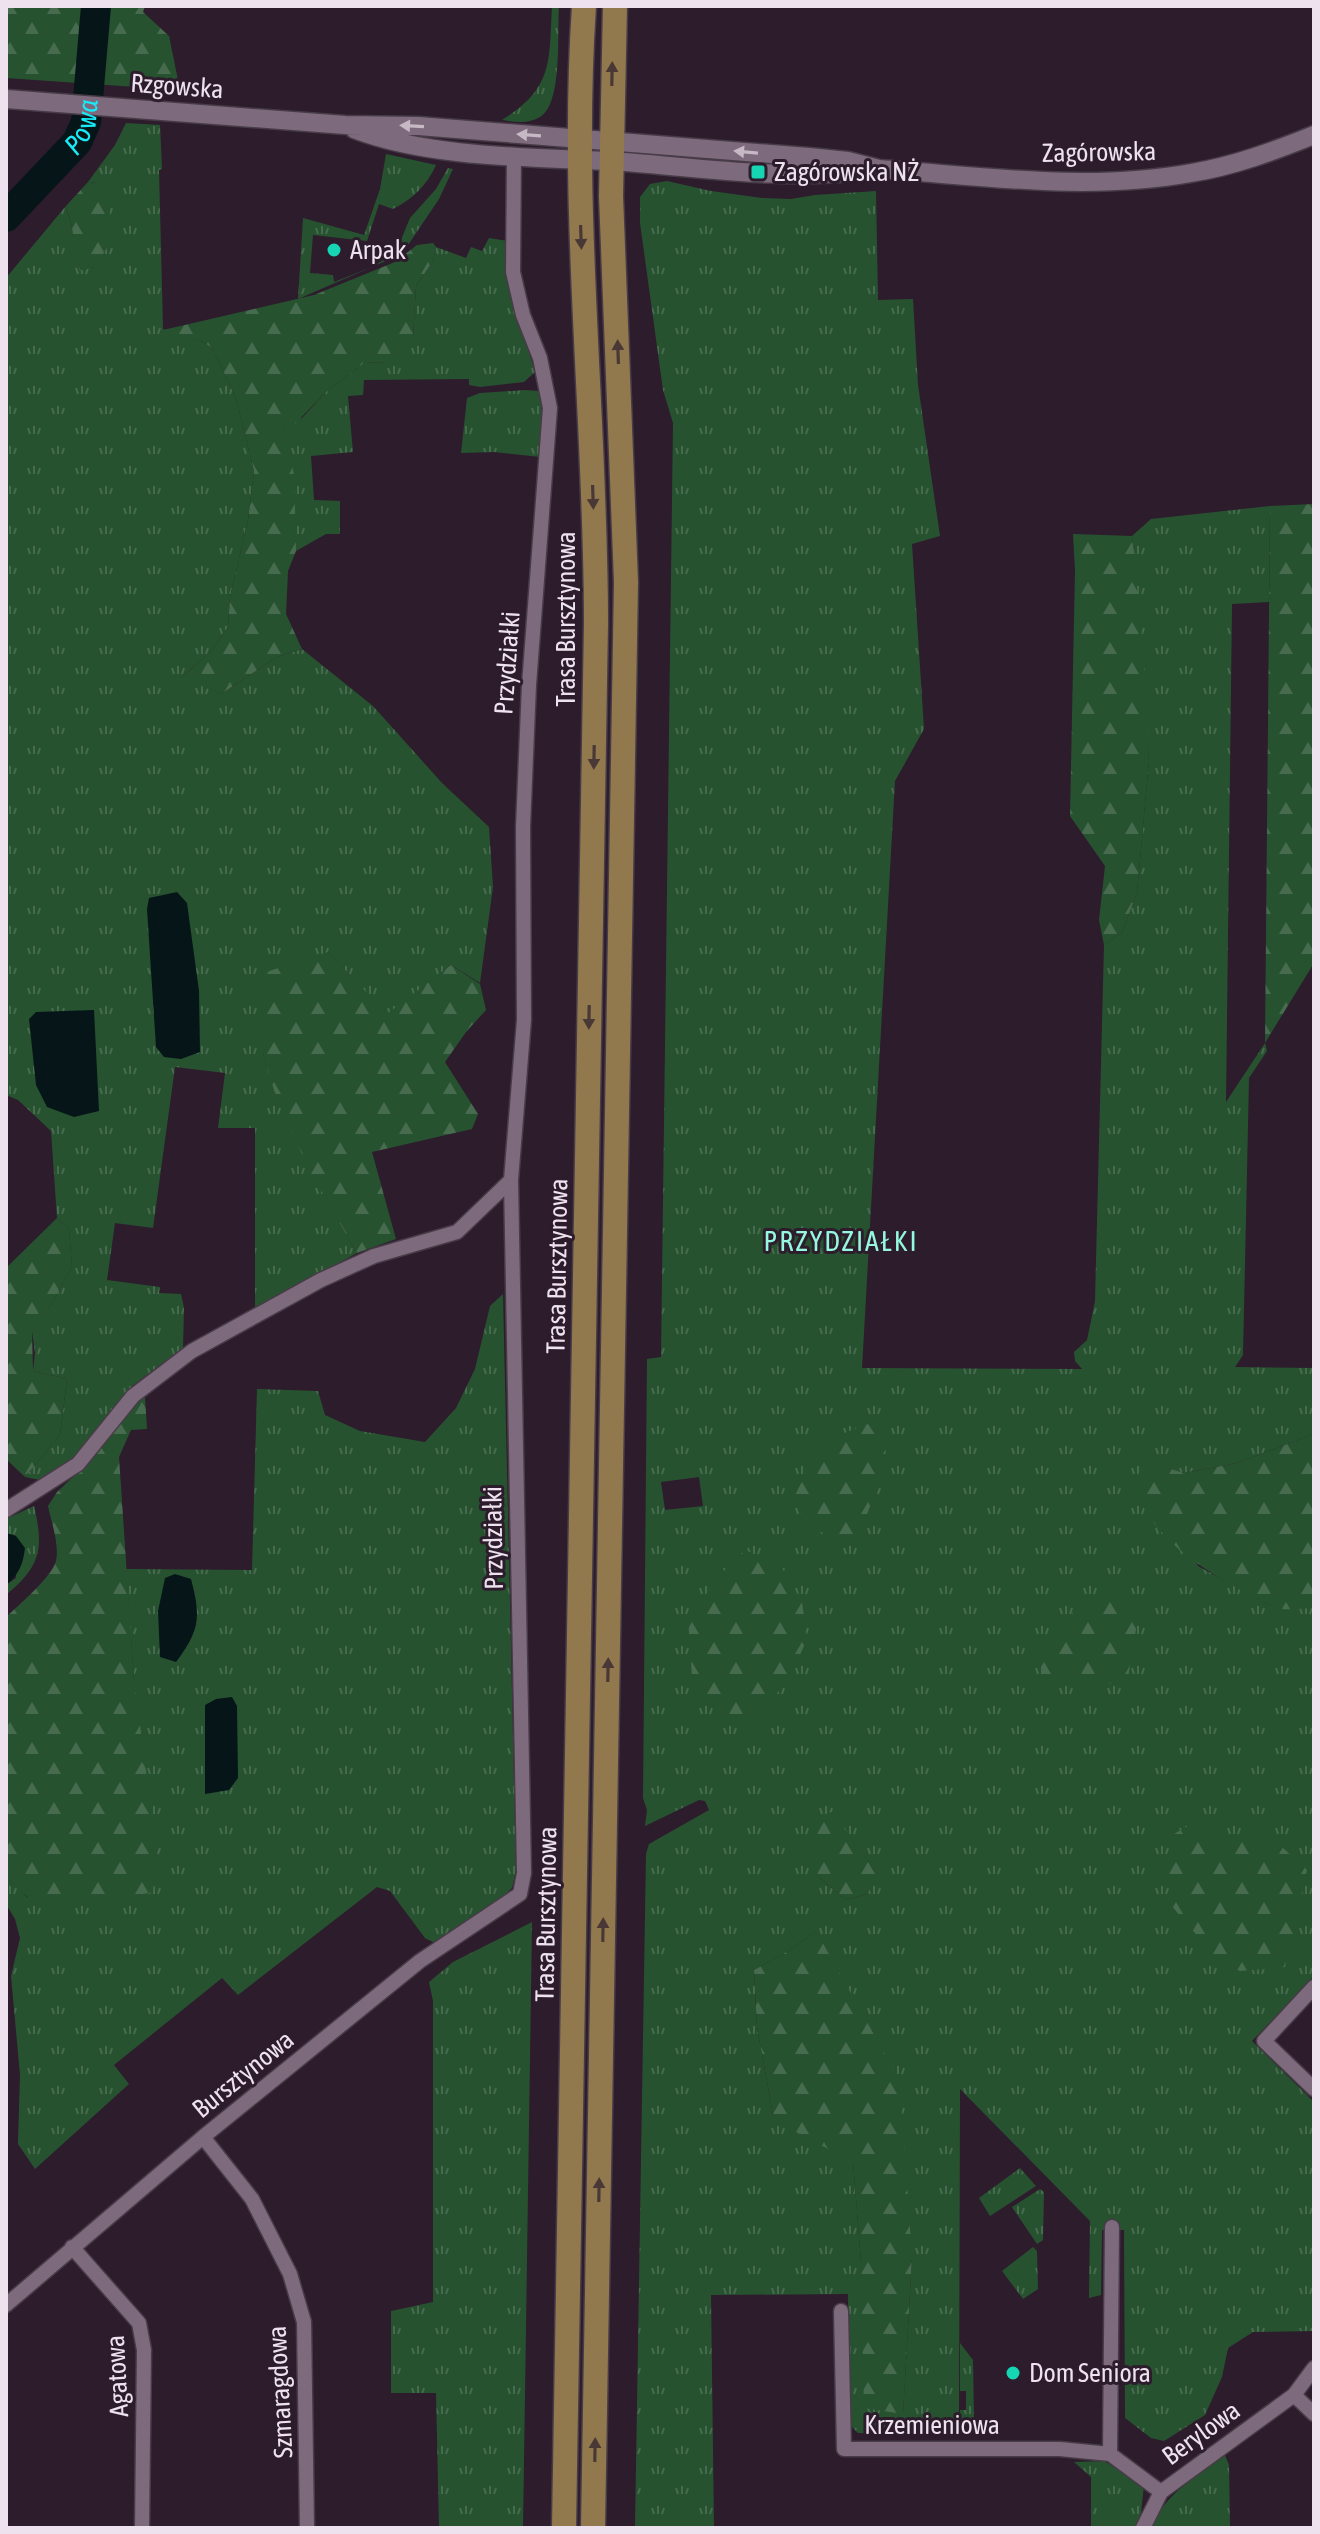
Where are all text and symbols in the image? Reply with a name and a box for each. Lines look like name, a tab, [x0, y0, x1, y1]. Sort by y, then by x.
one-way arrow	[606, 61, 619, 86]
street label: Rzgowska	[129, 68, 225, 104]
water label: Powa	[58, 98, 104, 161]
one-way arrow	[399, 119, 424, 132]
one-way arrow	[516, 128, 541, 141]
street label: Zagórowska	[1041, 136, 1157, 168]
one-way arrow	[733, 145, 758, 158]
place label: Zagórowska NŻ	[774, 157, 919, 187]
marker: Zagórowska NŻ	[749, 163, 767, 181]
one-way arrow	[574, 225, 587, 250]
place label: Arpak	[350, 235, 406, 265]
marker: Arpak	[325, 241, 343, 259]
one-way arrow	[611, 339, 624, 364]
one-way arrow	[586, 485, 599, 510]
street label: Trasa Bursztynowa	[551, 531, 581, 707]
street label: Przydziałki	[488, 610, 526, 716]
one-way arrow	[587, 745, 600, 770]
one-way arrow	[583, 1005, 595, 1030]
street label: Trasa Bursztynowa	[540, 1178, 574, 1354]
district label: PRZYDZIAŁKI	[763, 1225, 919, 1257]
street label: Przydziałki	[477, 1486, 509, 1590]
one-way arrow	[601, 1657, 614, 1682]
street label: Trasa Bursztynowa	[529, 1826, 563, 2002]
one-way arrow	[597, 1917, 610, 1942]
street label: Bursztynowa	[186, 2024, 300, 2124]
one-way arrow	[593, 2177, 605, 2202]
street label: Szmaragdowa	[262, 2325, 298, 2459]
street label: Agatowa	[100, 2334, 134, 2418]
place label: Dom Seniora	[1029, 2358, 1151, 2388]
marker: Dom Seniora	[1004, 2364, 1022, 2382]
street label: Berylowa	[1156, 2395, 1246, 2471]
street label: Krzemieniowa	[864, 2410, 1000, 2440]
one-way arrow	[588, 2437, 601, 2462]

